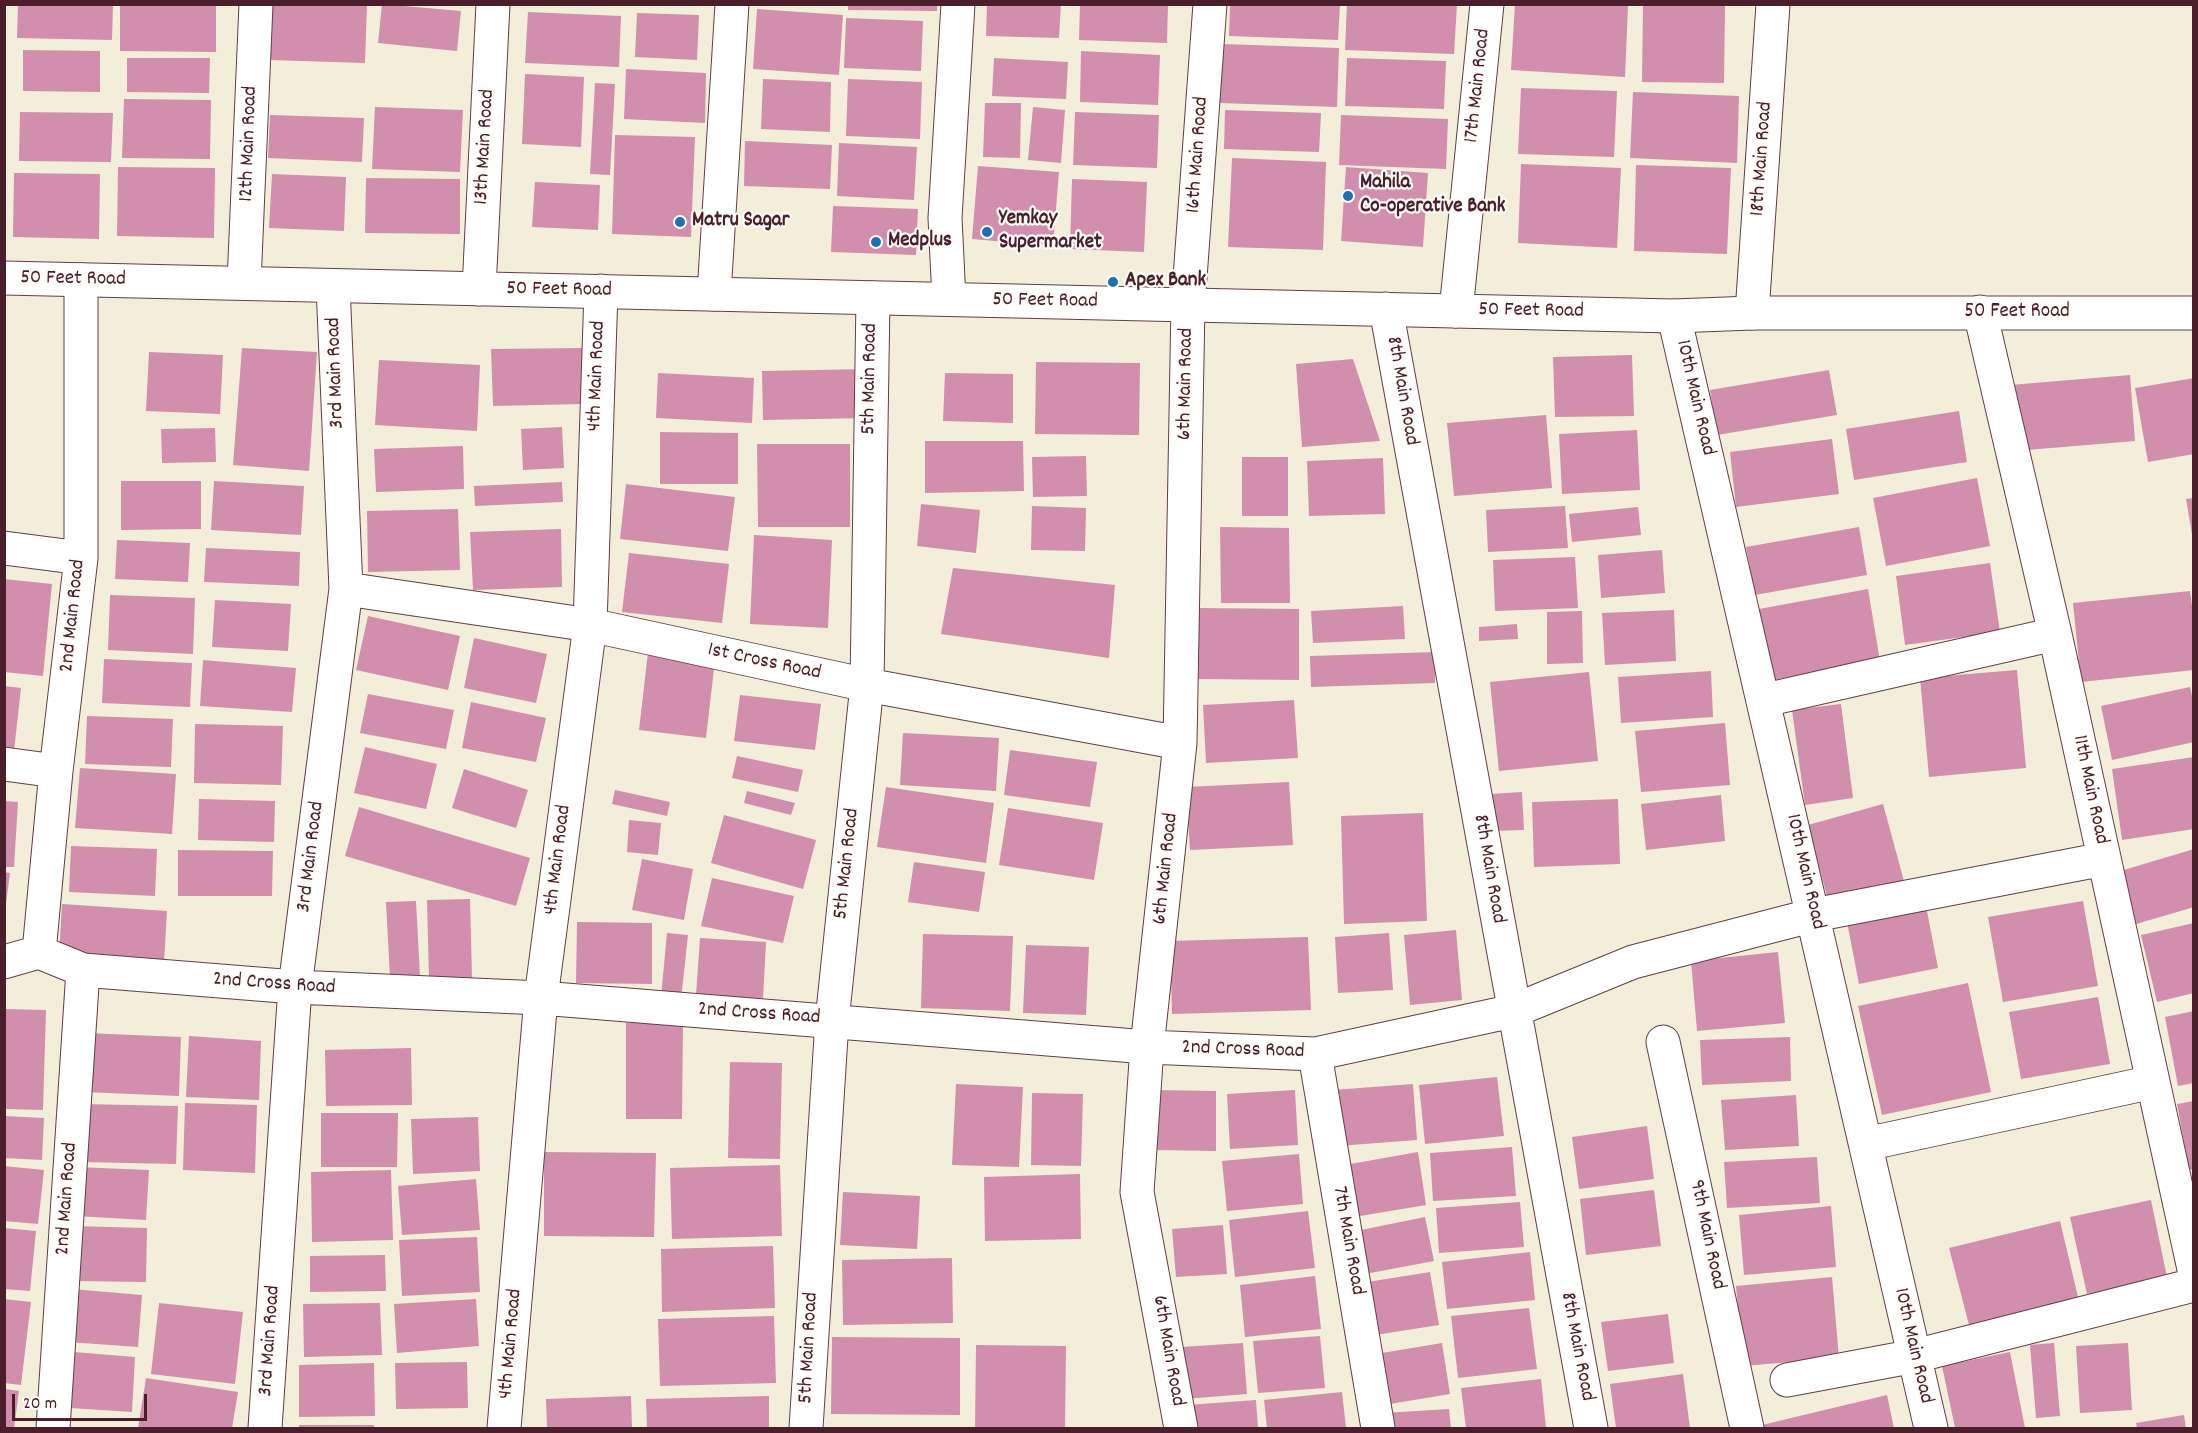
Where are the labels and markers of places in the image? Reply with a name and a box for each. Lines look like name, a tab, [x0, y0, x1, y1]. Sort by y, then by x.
place label: Mahila Co-operative Bank	[1360, 171, 1505, 221]
marker: Mahila Co-operative Bank	[1341, 189, 1355, 203]
place label: Yemkay Supermarket	[999, 207, 1102, 257]
place label: Matru Sagar	[692, 209, 790, 235]
marker: Matru Sagar	[673, 215, 687, 229]
marker: Yemkay Supermarket	[980, 225, 994, 239]
place label: Medplus	[888, 229, 952, 255]
marker: Medplus	[869, 235, 883, 249]
place label: Apex Bank	[1125, 269, 1206, 295]
marker: Apex Bank	[1106, 275, 1120, 289]

